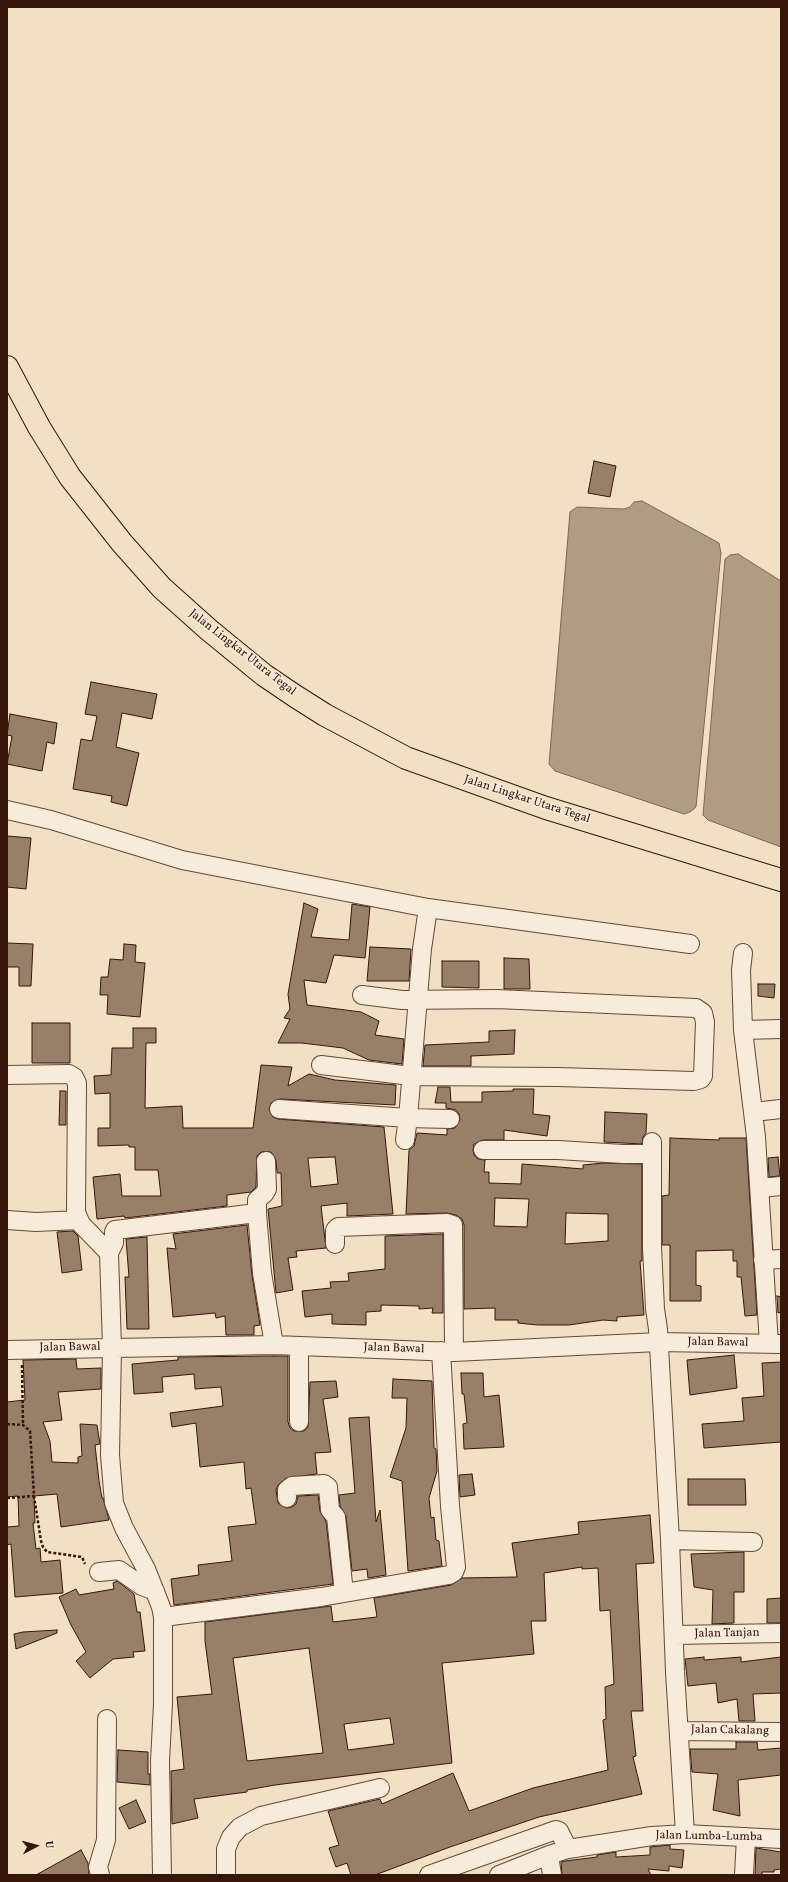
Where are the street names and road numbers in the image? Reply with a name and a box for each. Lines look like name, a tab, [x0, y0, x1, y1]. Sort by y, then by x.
street label: Jalan Lingkar Utara Tegal	[186, 607, 298, 699]
street label: Jalan Lingkar Utara Tegal	[462, 773, 592, 827]
street label: Jalan Bawal	[687, 1335, 749, 1351]
street label: Jalan Bawal	[39, 1340, 101, 1356]
street label: Jalan Bawal	[363, 1341, 425, 1357]
street label: Jalan Tanjan	[694, 1626, 760, 1642]
street label: Jalan Cakalang	[691, 1723, 769, 1739]
street label: Jalan Lumba-Lumba	[655, 1829, 763, 1845]

